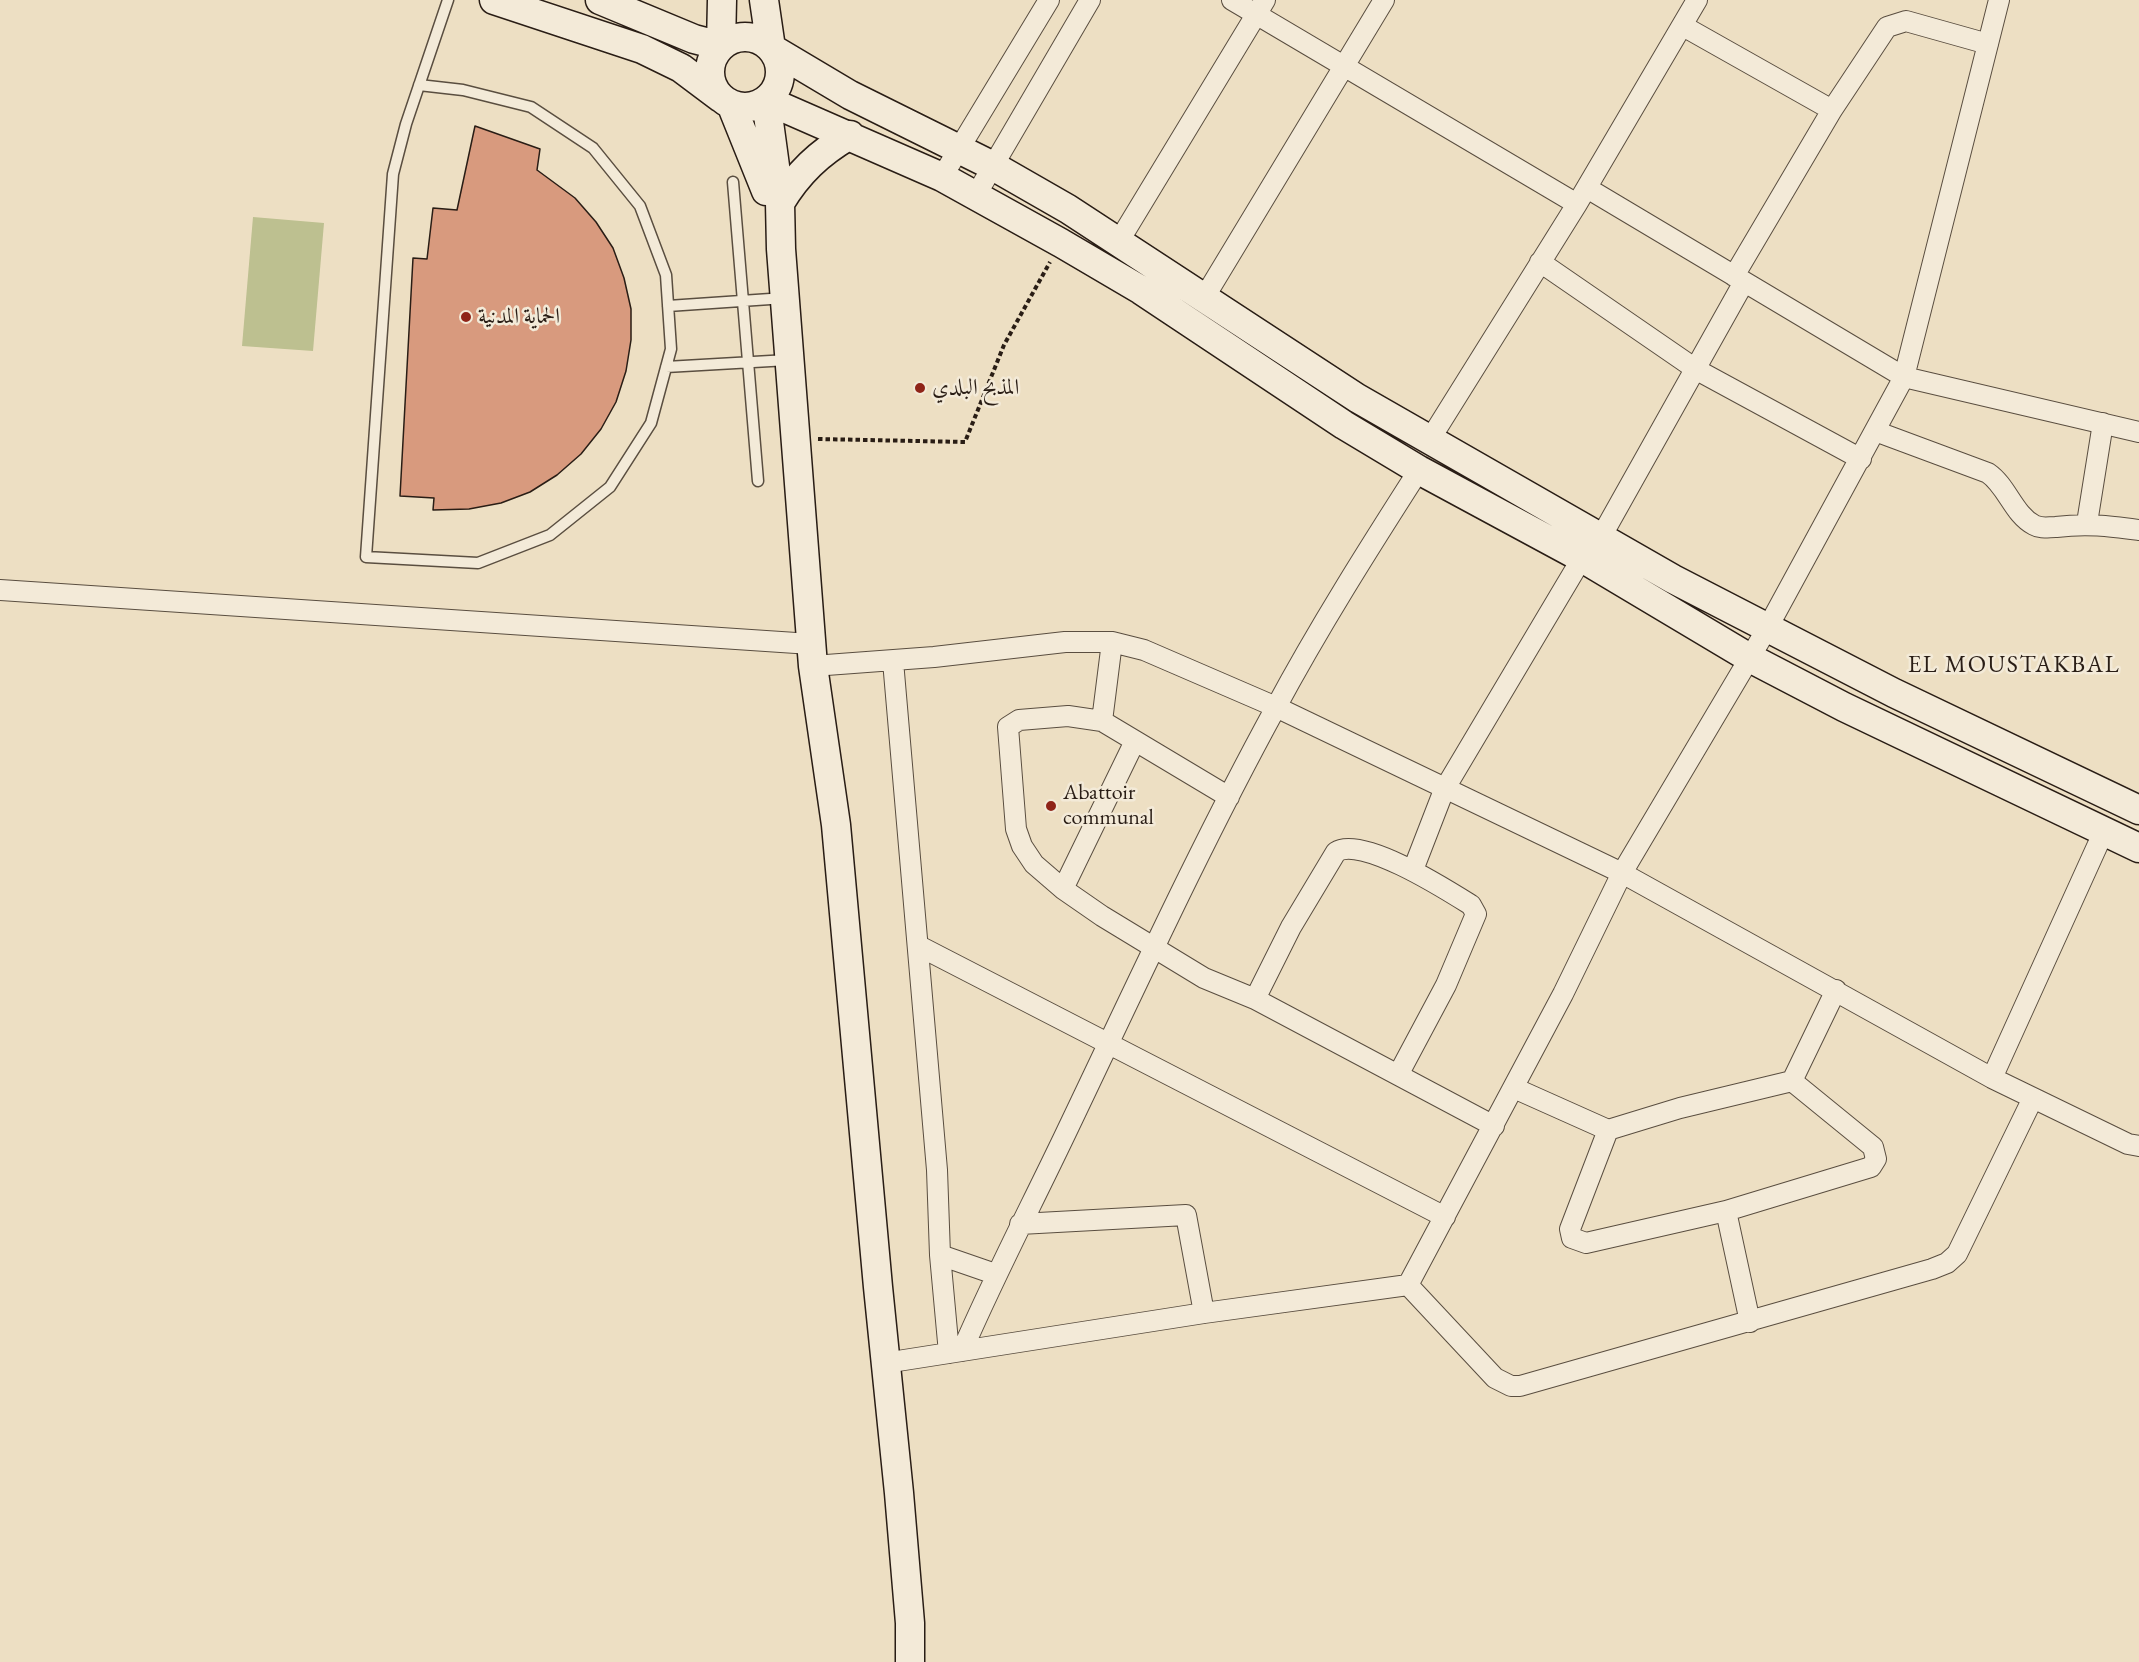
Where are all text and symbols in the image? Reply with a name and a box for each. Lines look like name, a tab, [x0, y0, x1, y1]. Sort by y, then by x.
place label: الحماية المدنية	[478, 304, 560, 330]
marker: الحماية المدنية	[459, 310, 473, 324]
place label: المذبح البلدي	[932, 375, 1019, 401]
marker: المذبح البلدي	[913, 381, 927, 395]
district label: EL MOUSTAKBAL	[1908, 651, 2120, 679]
place label: Abattoir communal	[1063, 780, 1154, 831]
marker: Abattoir communal	[1044, 799, 1058, 813]

